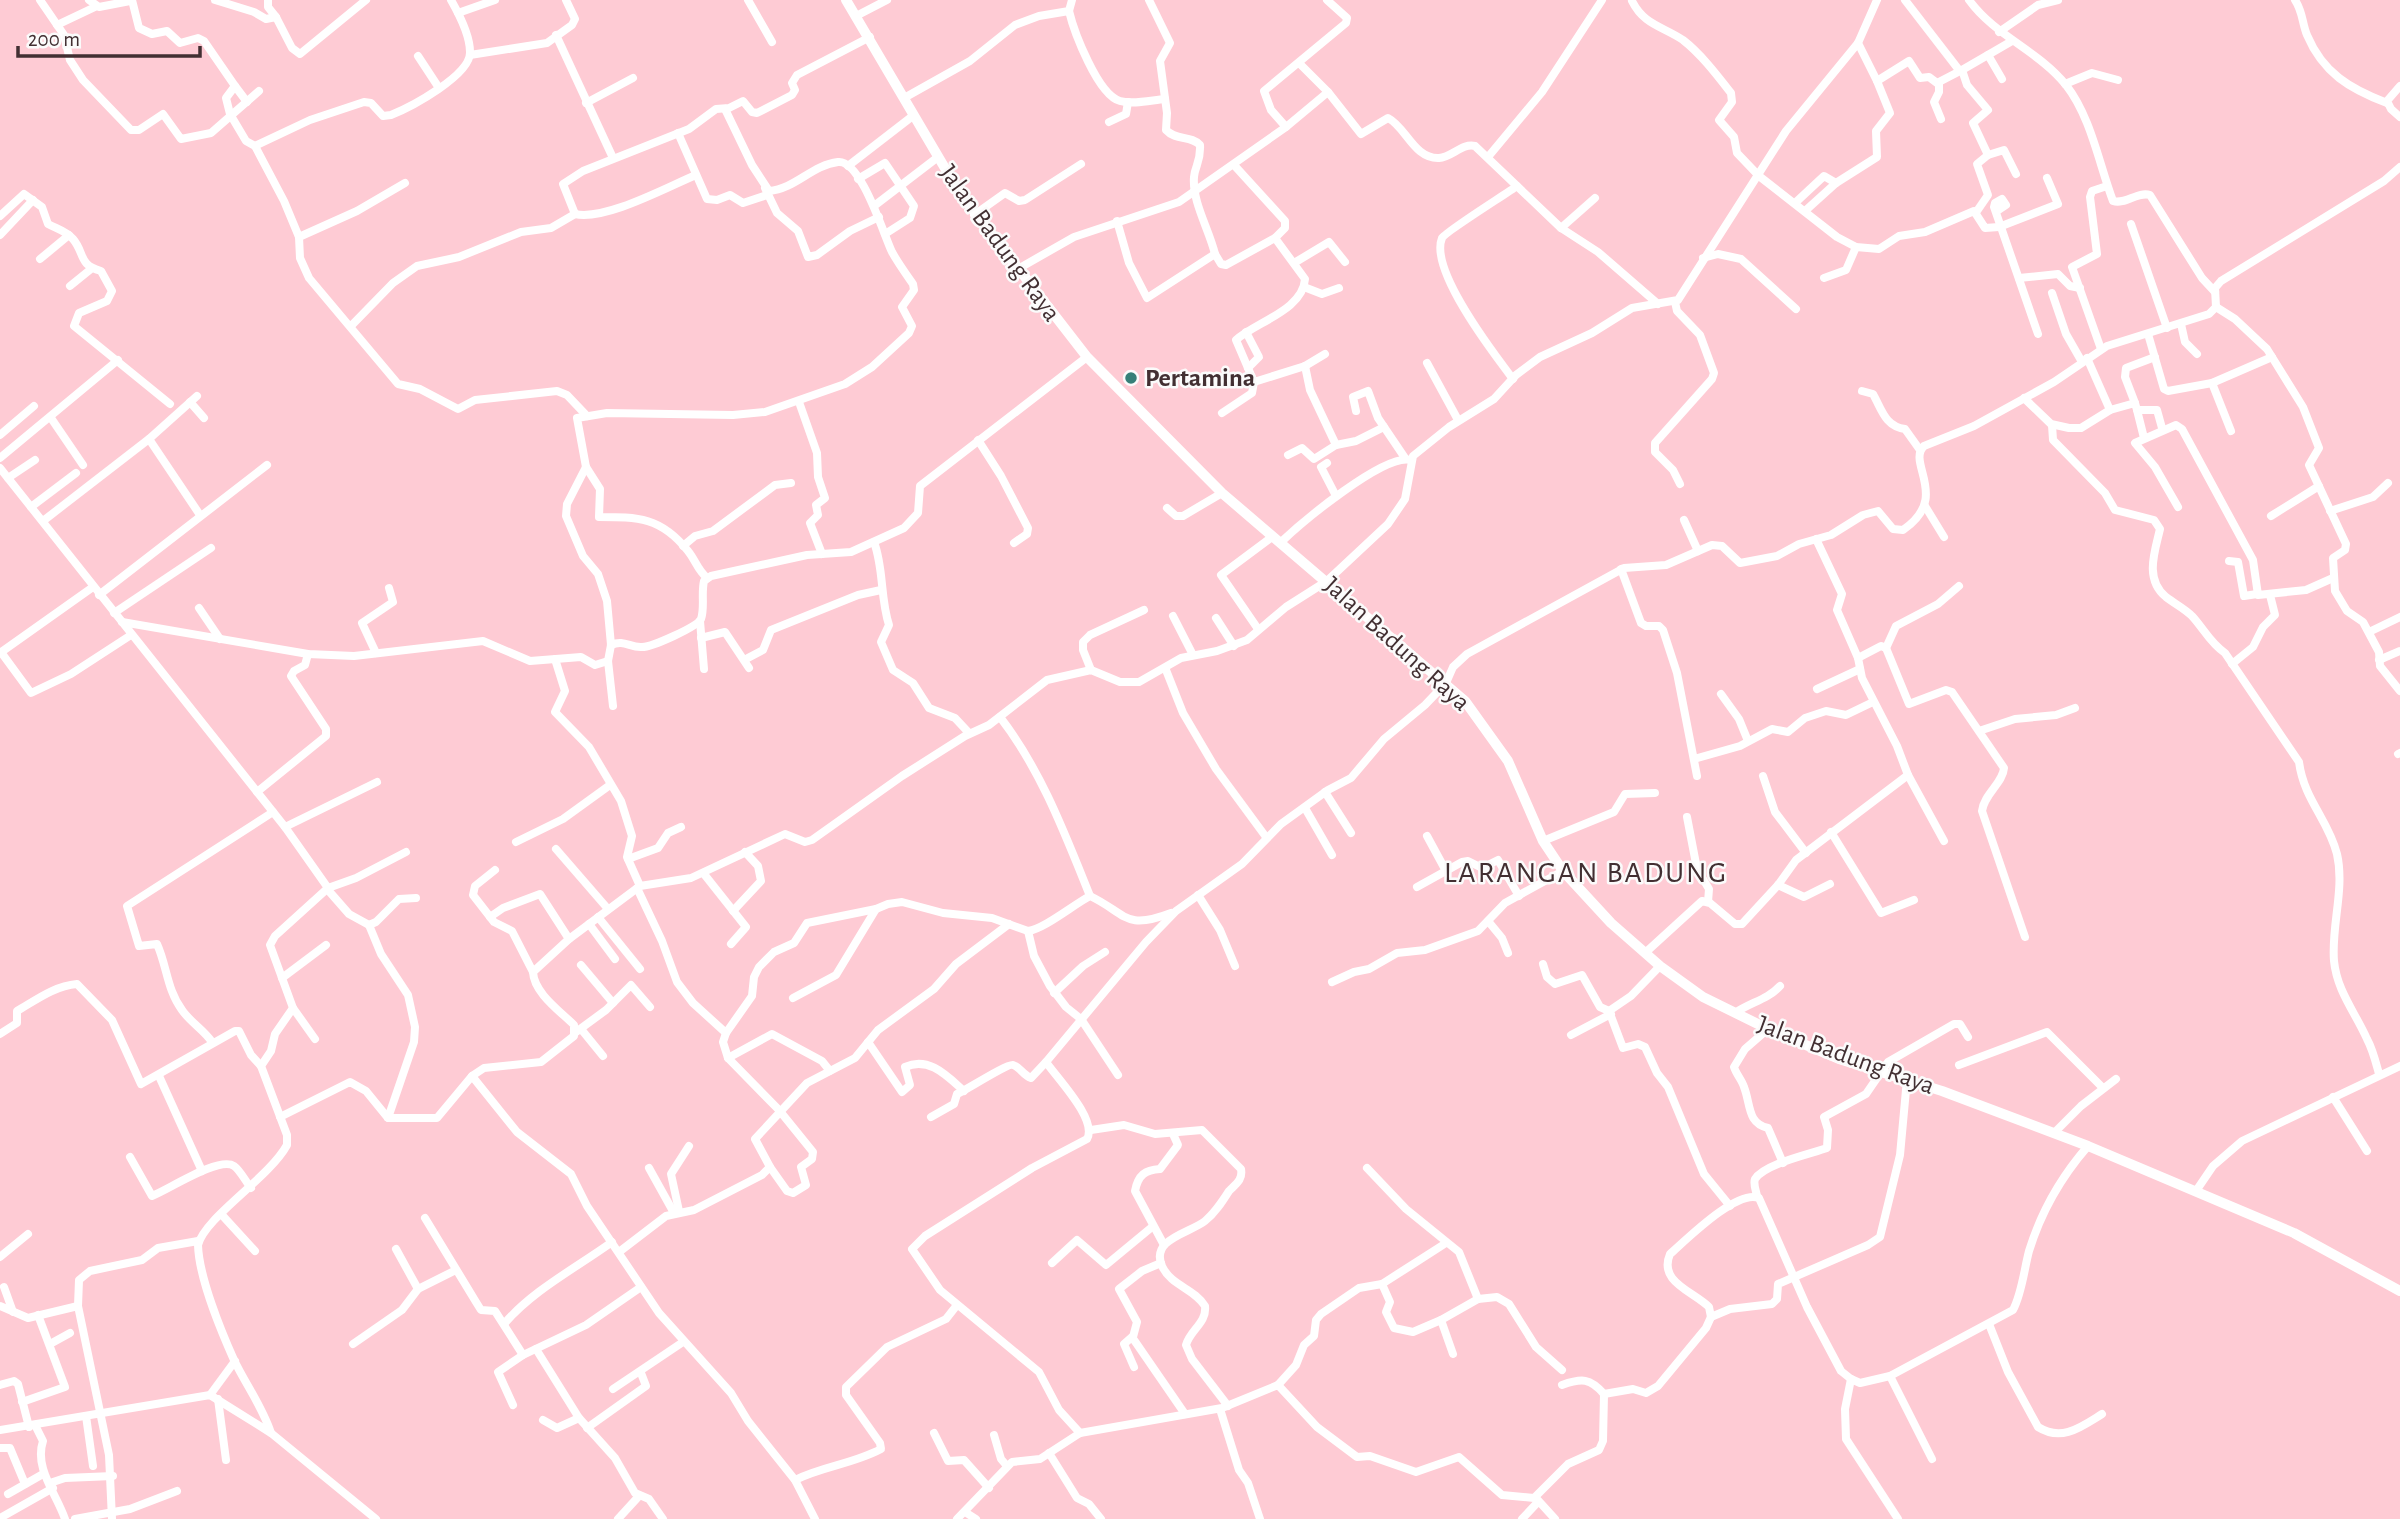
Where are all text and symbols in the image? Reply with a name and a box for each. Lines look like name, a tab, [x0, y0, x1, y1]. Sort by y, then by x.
scale bar	[18, 14, 200, 58]
text: 200 m	[28, 29, 80, 50]
street label: Jalan Badung Raya	[935, 160, 1065, 326]
place label: Pertamina	[1145, 365, 1255, 391]
marker: Pertamina	[1123, 370, 1139, 386]
street label: Jalan Badung Raya	[1319, 572, 1475, 716]
district label: LARANGAN BADUNG	[1444, 858, 1728, 888]
street label: Jalan Badung Raya	[1754, 1011, 1938, 1099]

